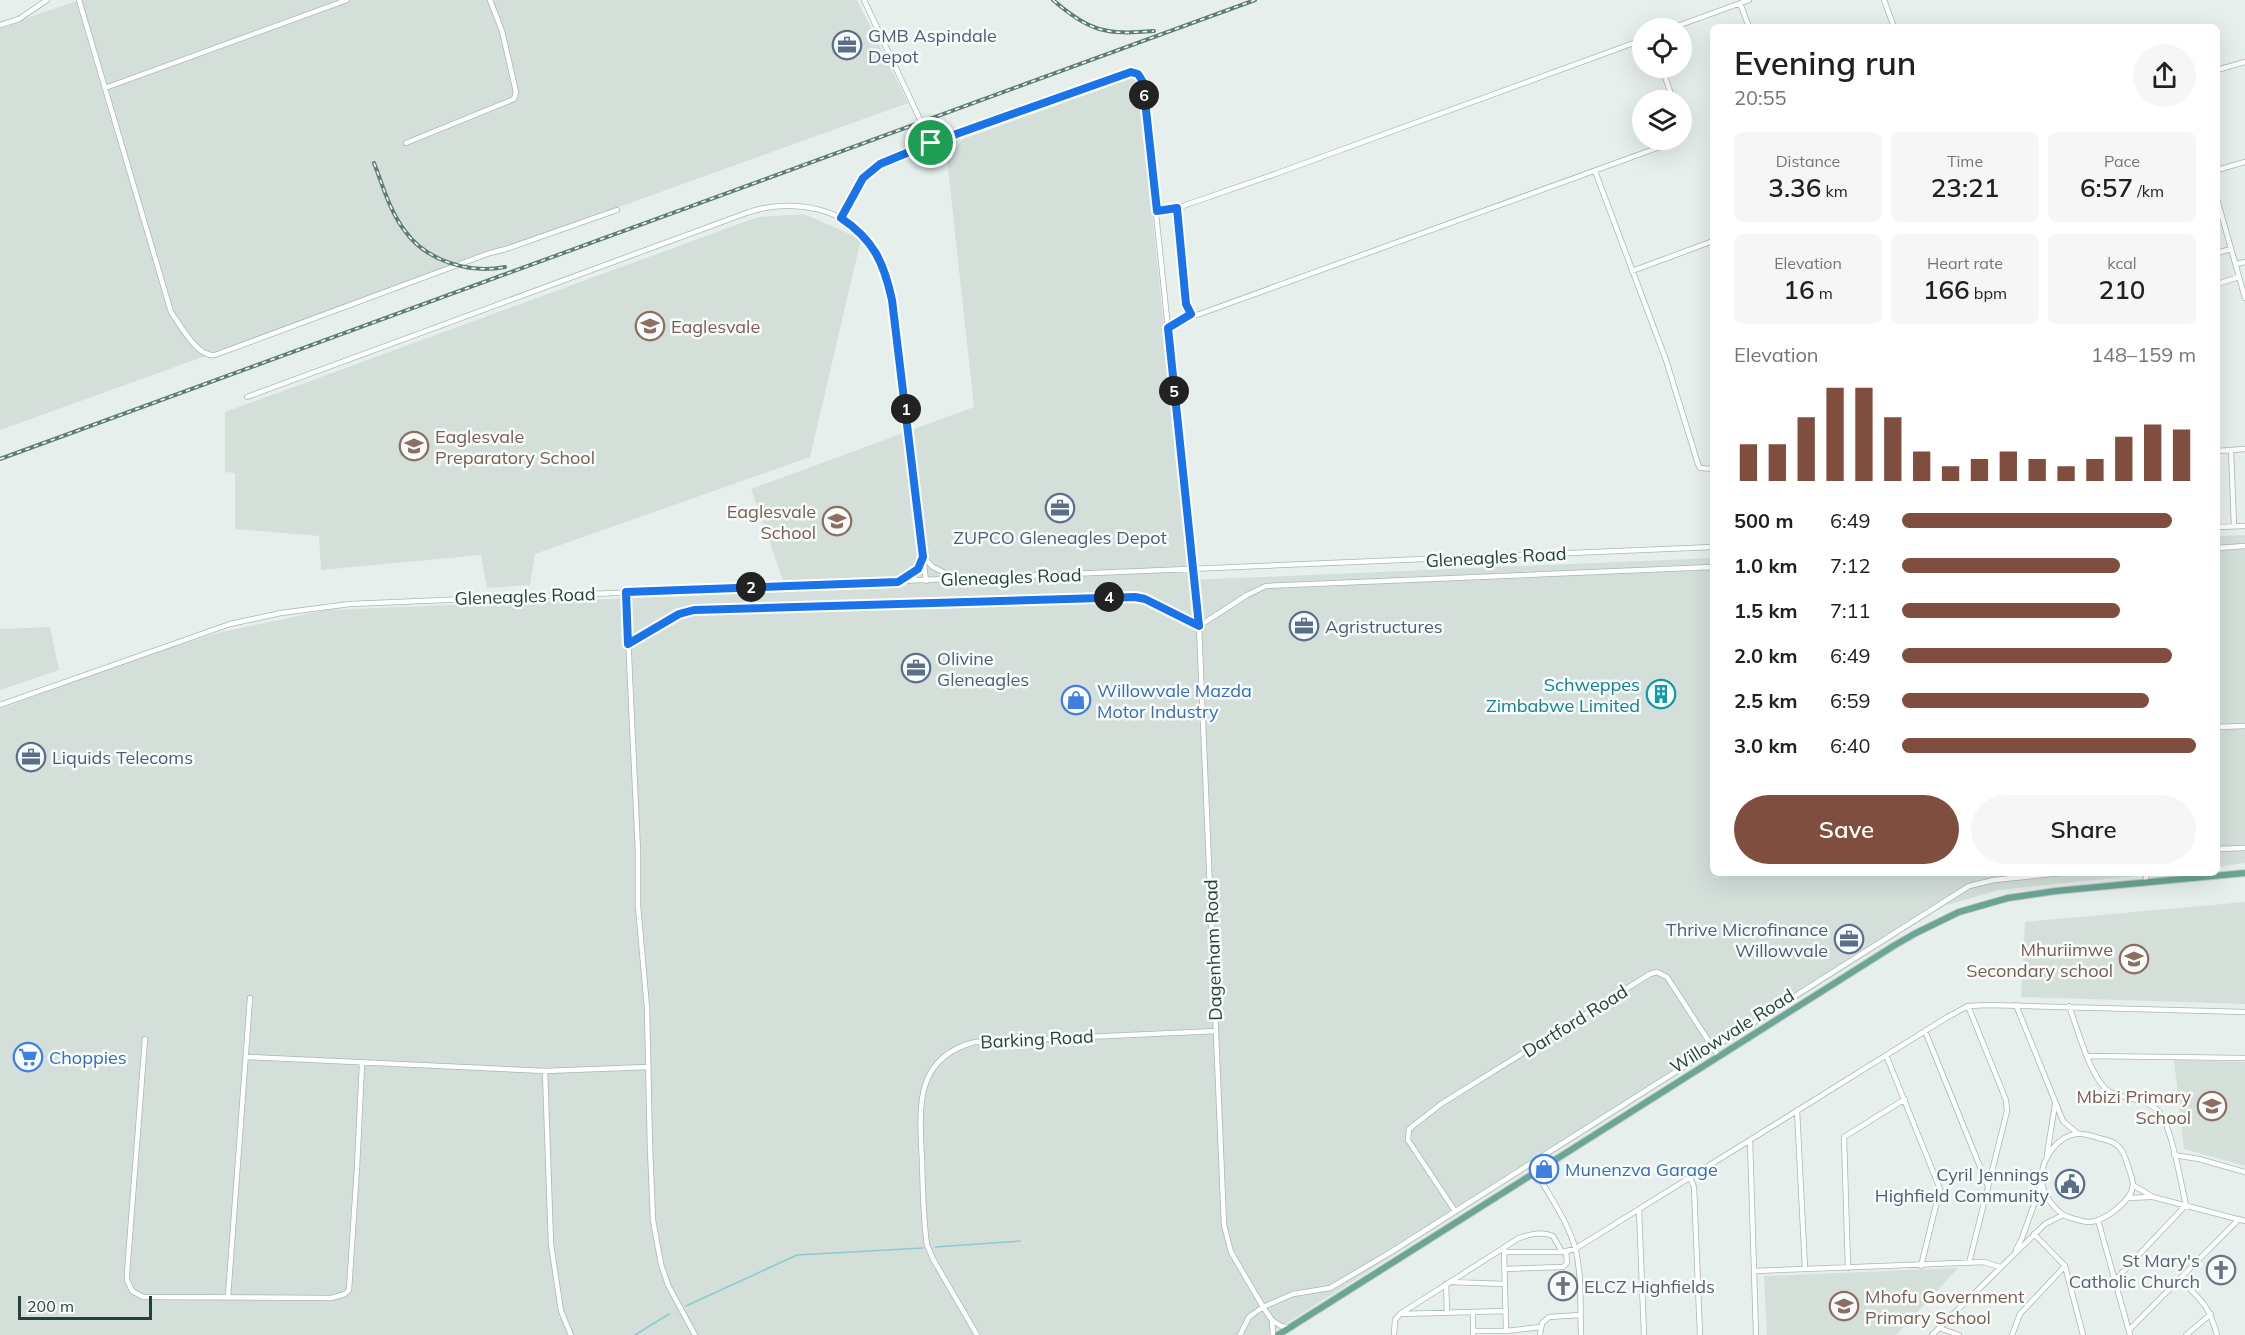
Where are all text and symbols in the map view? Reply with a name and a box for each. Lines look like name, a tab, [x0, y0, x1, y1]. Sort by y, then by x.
map controls	[1632, 18, 1692, 150]
button: locate	[1632, 18, 1692, 78]
place label: GMB Aspindale Depot	[868, 24, 997, 68]
office icon: GMB Aspindale Depot	[831, 29, 863, 61]
text: Evening run	[1734, 42, 1916, 83]
button: share	[2133, 44, 2196, 107]
pin: 6	[1129, 80, 1159, 110]
text: 6	[1139, 85, 1149, 105]
text: 20:55	[1734, 85, 1787, 110]
button: layers	[1632, 90, 1692, 150]
pin	[905, 117, 956, 168]
icon: arrive	[914, 126, 947, 159]
text: Distance	[1776, 151, 1840, 171]
text: Time	[1947, 151, 1983, 171]
text: Pace	[2104, 151, 2140, 171]
text: 3.36	[1768, 171, 1821, 204]
text: 23:21	[1931, 171, 1999, 204]
text: 6:57	[2080, 171, 2133, 204]
text: km	[1821, 181, 1848, 201]
text: /km	[2133, 181, 2164, 201]
text: Elevation	[1774, 253, 1842, 273]
text: Heart rate	[1927, 253, 2003, 273]
text: kcal	[2107, 253, 2137, 273]
text: 16	[1783, 273, 1814, 306]
text: 166	[1923, 273, 1970, 306]
text: 210	[2099, 273, 2145, 306]
text: m	[1814, 283, 1833, 303]
text: bpm	[1970, 283, 2007, 303]
school or university icon: Eaglesvale	[634, 310, 666, 342]
place label: Eaglesvale	[671, 315, 760, 338]
text: Elevation	[1734, 342, 1819, 367]
text: 148–159 m	[2091, 342, 2196, 367]
pin: 5	[1159, 376, 1189, 406]
text: 5	[1169, 381, 1179, 401]
pin: 1	[891, 394, 921, 424]
text: 1	[901, 399, 911, 419]
place label: Eaglesvale Preparatory School	[435, 425, 595, 469]
school or university icon: Eaglesvale Preparatory School	[398, 430, 430, 462]
office icon: ZUPCO Gleneagles Depot	[1044, 492, 1076, 524]
place label: Eaglesvale School	[727, 500, 816, 544]
school or university icon: Eaglesvale School	[821, 505, 853, 537]
text: 500 m	[1734, 508, 1793, 533]
text: 6:49	[1830, 508, 1871, 533]
place label: ZUPCO Gleneagles Depot	[953, 526, 1167, 549]
street label: Gleneagles Road	[1425, 542, 1567, 572]
text: 1.0 km	[1734, 553, 1797, 578]
text: 7:12	[1830, 553, 1871, 578]
street label: Gleneagles Road	[940, 563, 1082, 591]
pin: 2	[736, 572, 766, 602]
text: 2	[746, 577, 756, 597]
street label: Gleneagles Road	[454, 582, 596, 610]
pin: 4	[1094, 582, 1124, 612]
text: 4	[1104, 587, 1114, 607]
text: 1.5 km	[1734, 598, 1797, 623]
text: 7:11	[1830, 598, 1871, 623]
office icon: Agristructures	[1288, 610, 1320, 642]
place label: Agristructures	[1325, 615, 1443, 638]
text: 2.0 km	[1734, 643, 1797, 668]
text: 6:49	[1830, 643, 1871, 668]
place label: Olivine Gleneagles	[937, 647, 1029, 691]
office icon: Olivine Gleneagles	[900, 652, 932, 684]
place label: Schweppes Zimbabwe Limited	[1486, 673, 1640, 717]
building icon: Schweppes Zimbabwe Limited	[1645, 678, 1677, 710]
place label: Willowvale Mazda Motor Industry	[1097, 679, 1252, 723]
shop icon: Willowvale Mazda Motor Industry	[1060, 684, 1092, 716]
text: 2.5 km	[1734, 688, 1797, 713]
text: 6:59	[1830, 688, 1871, 713]
text: 3.0 km	[1734, 733, 1797, 758]
text: 6:40	[1830, 733, 1871, 758]
office icon: Liquids Telecoms	[15, 741, 47, 773]
place label: Liquids Telecoms	[52, 746, 193, 769]
button: Save	[1734, 795, 1959, 864]
button: Share	[1971, 795, 2196, 864]
street label: Dagenham Road	[1199, 879, 1227, 1021]
place label: Thrive Microfinance Willowvale	[1666, 918, 1828, 962]
office icon: Thrive Microfinance Willowvale	[1833, 923, 1865, 955]
place label: Mhuriimwe Secondary school	[1966, 938, 2113, 982]
school or university icon: Mhuriimwe Secondary school	[2118, 943, 2150, 975]
street label: Dartford Road	[1518, 980, 1632, 1062]
street label: Willowvale Road	[1666, 984, 1798, 1078]
street label: Barking Road	[980, 1025, 1094, 1053]
supermarket icon: Choppies	[12, 1041, 44, 1073]
place label: Choppies	[49, 1046, 127, 1069]
place label: Mbizi Primary School	[2077, 1085, 2191, 1129]
school or university icon: Mbizi Primary School	[2196, 1090, 2228, 1122]
shop icon: Munenzva Garage	[1528, 1153, 1560, 1185]
place label: Munenzva Garage	[1565, 1158, 1718, 1181]
place label: Cyril Jennings Highfield Community	[1875, 1163, 2049, 1207]
public building icon: Cyril Jennings Highfield Community	[2054, 1168, 2086, 1200]
place label: St Mary's Catholic Church	[2069, 1249, 2200, 1293]
church icon: St Mary's Catholic Church	[2205, 1254, 2237, 1286]
church icon: ELCZ Highfields	[1547, 1270, 1579, 1302]
place label: ELCZ Highfields	[1584, 1275, 1715, 1298]
place label: Mhofu Government Primary School	[1865, 1285, 2024, 1329]
school or university icon: Mhofu Government Primary School	[1828, 1290, 1860, 1322]
scale bar	[18, 1293, 152, 1320]
text: 200 m	[27, 1296, 74, 1316]

